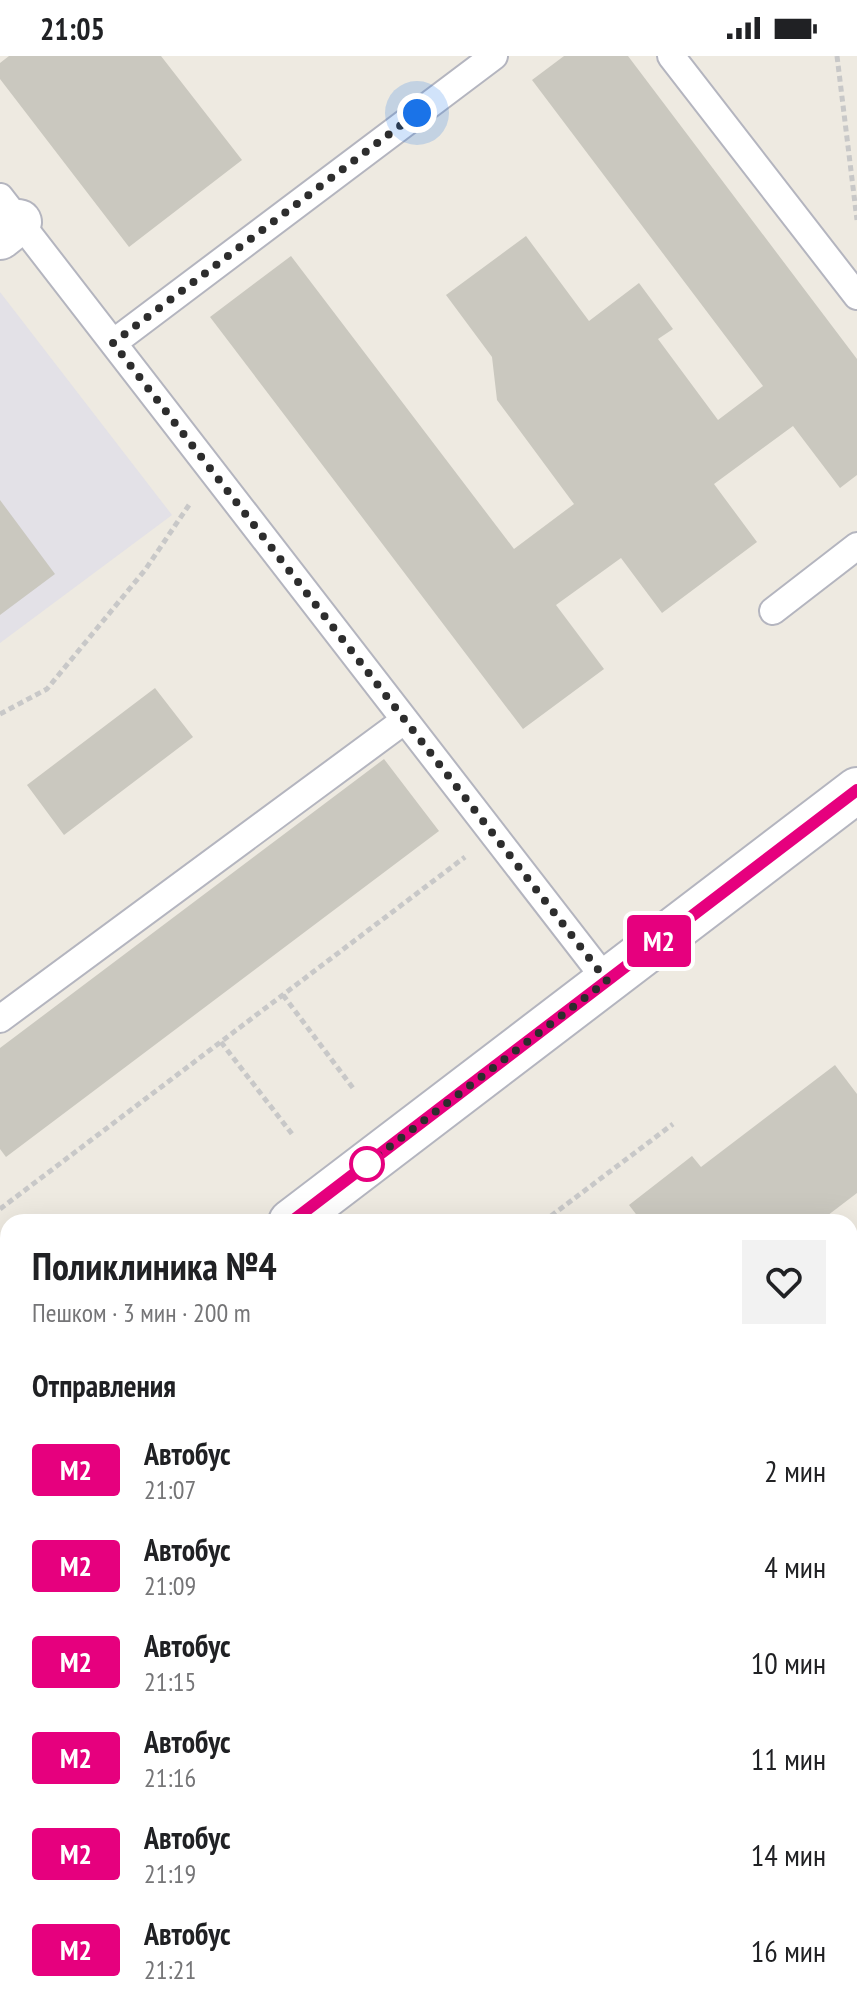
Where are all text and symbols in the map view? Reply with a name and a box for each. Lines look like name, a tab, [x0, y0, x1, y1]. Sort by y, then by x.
text: 21:05	[40, 9, 105, 48]
your location	[397, 93, 437, 133]
line badge: М2	[623, 915, 695, 967]
text: М2	[643, 922, 675, 959]
unlabelled marker	[350, 1147, 384, 1181]
button: heart	[742, 1240, 826, 1324]
text: Поликлиника №4	[32, 1241, 277, 1290]
text: Пешком · 3 мин · 200 m	[32, 1296, 251, 1329]
text: Отправления	[32, 1366, 176, 1405]
text: Автобус	[144, 1434, 231, 1473]
text: М2	[60, 1451, 92, 1488]
text: 2 мин	[764, 1451, 826, 1490]
text: 21:07	[144, 1473, 196, 1506]
text: Автобус	[144, 1530, 231, 1569]
text: М2	[60, 1547, 92, 1584]
text: 4 мин	[764, 1547, 826, 1586]
text: 21:09	[144, 1569, 196, 1602]
text: Автобус	[144, 1626, 231, 1665]
text: М2	[60, 1643, 92, 1680]
text: 10 мин	[751, 1643, 826, 1682]
text: 21:15	[144, 1665, 196, 1698]
text: Автобус	[144, 1722, 231, 1761]
text: М2	[60, 1739, 92, 1776]
text: 11 мин	[751, 1739, 826, 1778]
text: 21:16	[144, 1761, 196, 1794]
text: Автобус	[144, 1818, 231, 1857]
text: М2	[60, 1835, 92, 1872]
text: 14 мин	[751, 1835, 826, 1874]
text: 21:19	[144, 1857, 196, 1890]
text: Автобус	[144, 1914, 231, 1953]
text: М2	[60, 1931, 92, 1968]
text: 16 мин	[751, 1931, 826, 1970]
text: 21:21	[144, 1953, 196, 1986]

